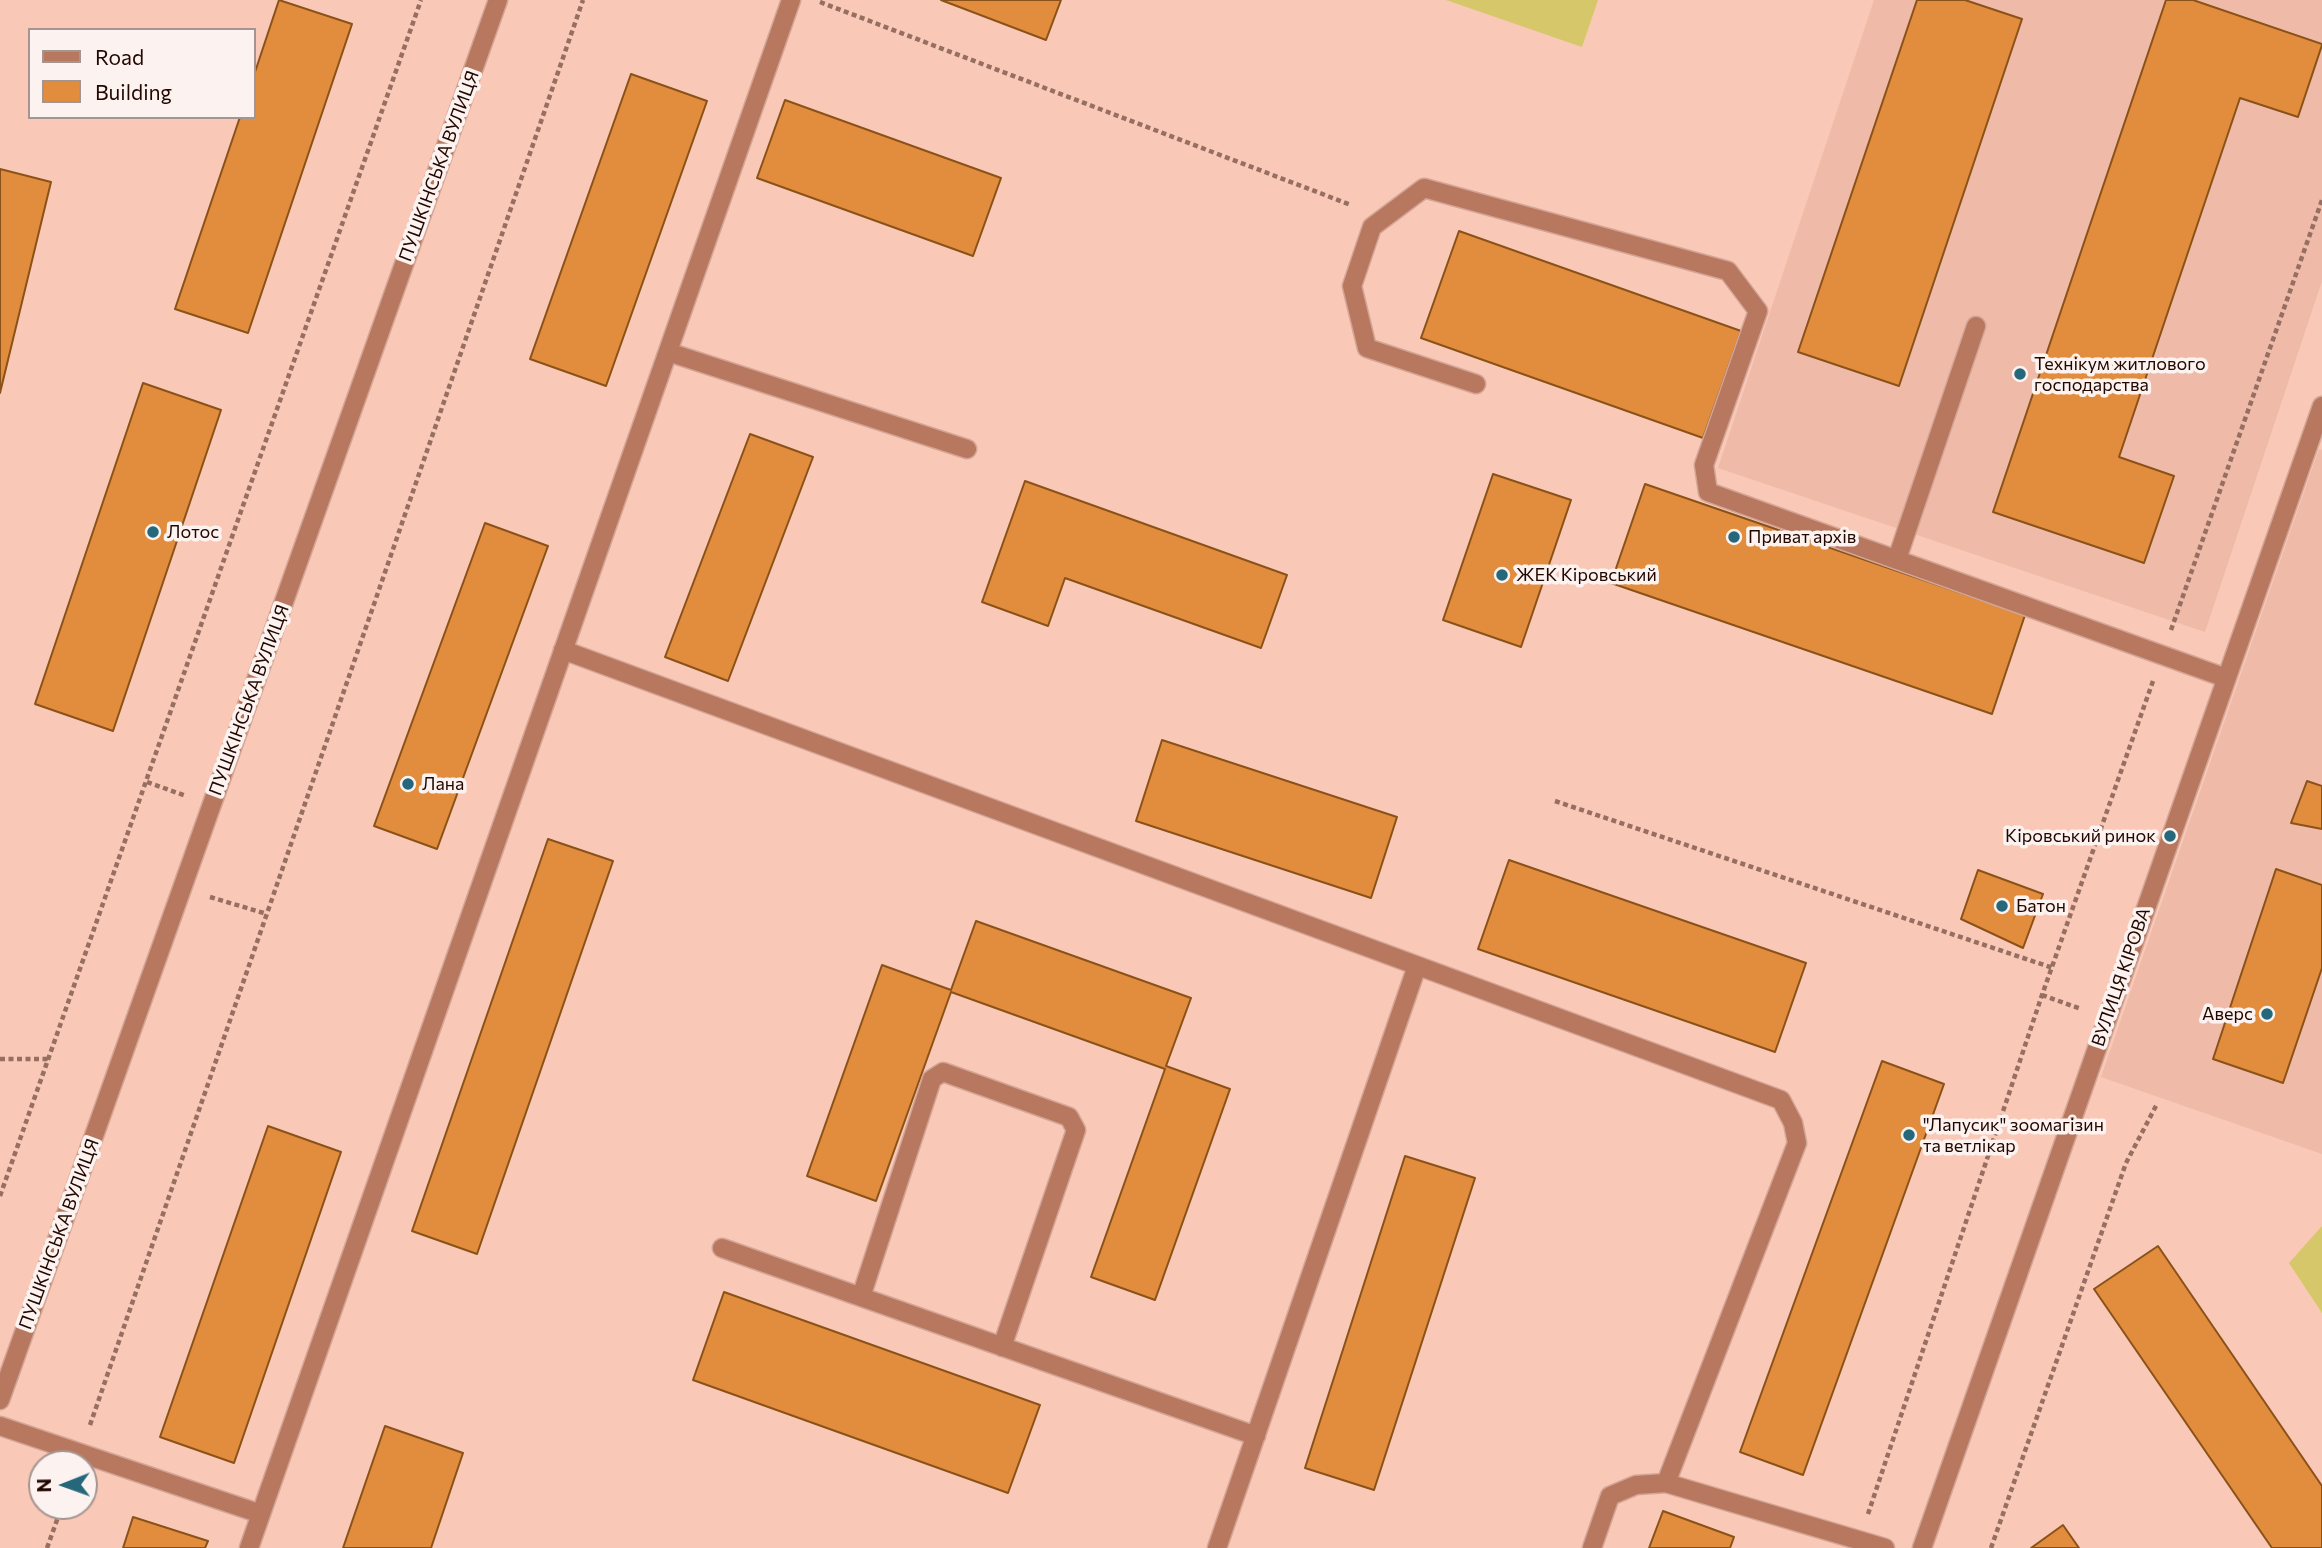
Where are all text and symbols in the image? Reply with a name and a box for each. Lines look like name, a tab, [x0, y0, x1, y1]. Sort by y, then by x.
legend	[28, 28, 256, 119]
text: Road	[95, 44, 144, 69]
street label: ПУШКІНСЬКА ВУЛИЦЯ	[394, 68, 484, 264]
text: Building	[95, 79, 172, 104]
place label: Технікум житлового господарства	[2034, 353, 2206, 396]
marker: Технікум житлового господарства	[2012, 366, 2028, 382]
place label: Лотос	[167, 521, 219, 543]
marker: Лотос	[145, 524, 161, 540]
place label: Приват архів	[1748, 526, 1856, 548]
marker: Приват архів	[1726, 529, 1742, 545]
place label: ЖЕК Кіровський	[1516, 564, 1657, 586]
marker: ЖЕК Кіровський	[1494, 567, 1510, 583]
street label: ПУШКІНСЬКА ВУЛИЦЯ	[204, 602, 294, 798]
place label: Лана	[422, 773, 464, 795]
marker: Лана	[400, 776, 416, 792]
place label: Кіровський ринок	[2005, 825, 2156, 847]
marker: Кіровський ринок	[2162, 828, 2178, 844]
place label: Батон	[2016, 895, 2066, 917]
marker: Батон	[1994, 898, 2010, 914]
street label: ВУЛИЦЯ КІРОВА	[2087, 905, 2155, 1049]
place label: Аверс	[2202, 1003, 2253, 1025]
marker: Аверс	[2259, 1006, 2275, 1022]
place label: "Лапусик" зоомагізин та ветлікар	[1923, 1114, 2104, 1156]
marker: "Лапусик" зоомагізин та ветлікар	[1901, 1127, 1917, 1143]
street label: ПУШКІНСЬКА ВУЛИЦЯ	[14, 1136, 104, 1332]
north arrow	[28, 1450, 98, 1520]
text: N	[32, 1478, 55, 1493]

